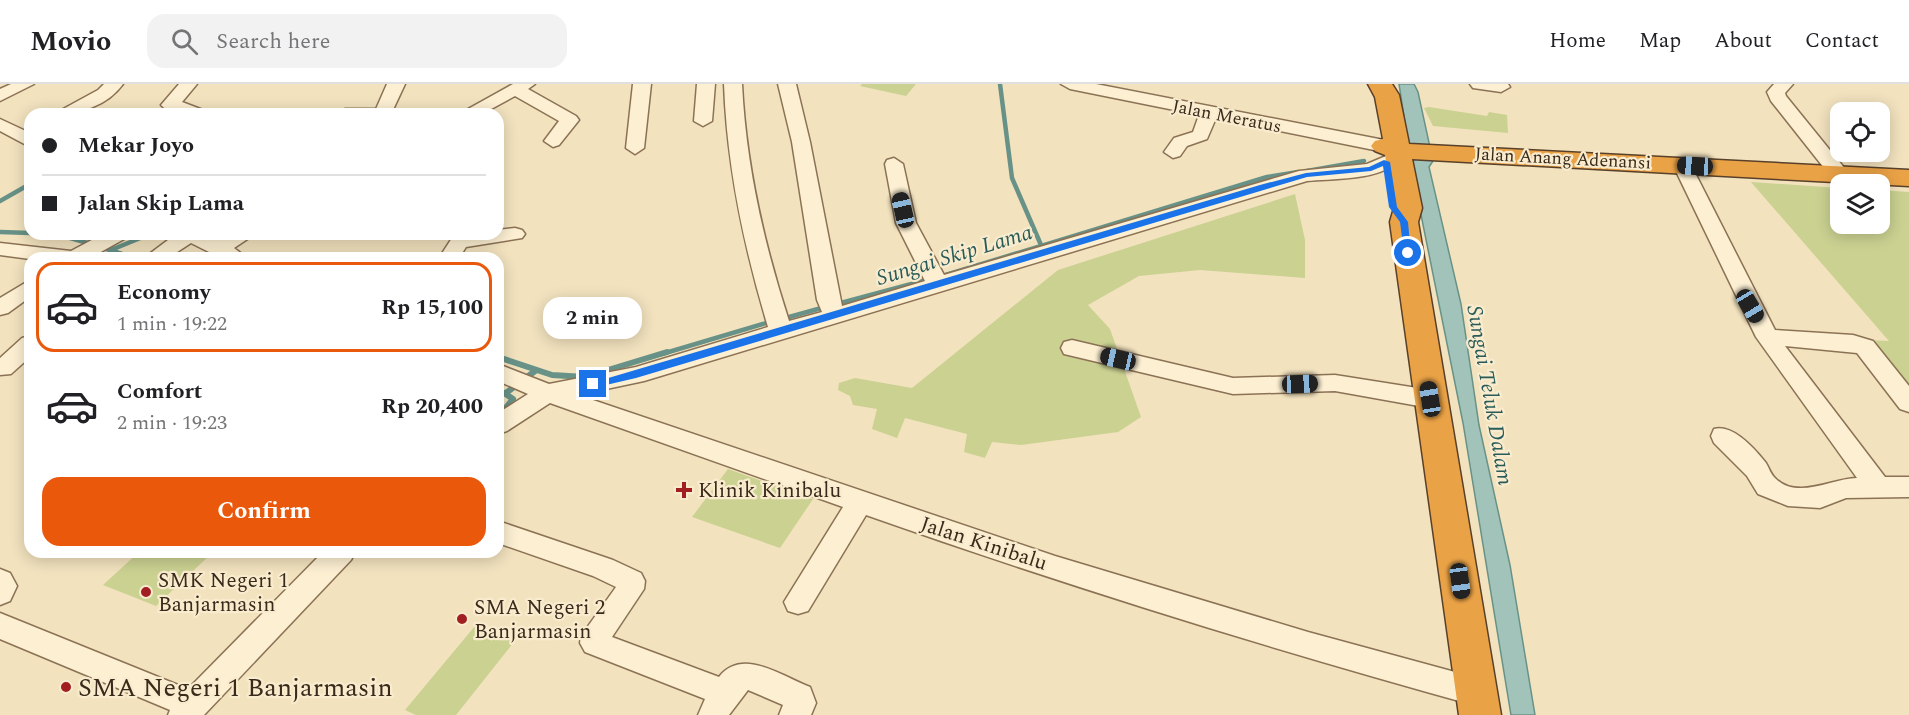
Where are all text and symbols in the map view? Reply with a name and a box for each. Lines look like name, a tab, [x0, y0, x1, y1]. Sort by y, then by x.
search box	[147, 14, 567, 68]
text: Movio	[30, 20, 111, 63]
icon: search	[168, 25, 201, 58]
text: Search here	[216, 25, 330, 58]
text: Home	[1549, 25, 1606, 57]
text: Map	[1639, 25, 1681, 57]
text: About	[1714, 25, 1772, 57]
text: Contact	[1805, 25, 1879, 57]
street label: Jalan Meratus	[1170, 93, 1284, 140]
map controls	[1830, 102, 1890, 234]
button: locate	[1830, 102, 1890, 162]
text: Mekar Joyo	[78, 129, 194, 162]
street label: Jalan Anang Adenansi	[1474, 140, 1652, 177]
car	[1677, 156, 1713, 176]
button: layers	[1830, 174, 1890, 234]
text: Jalan Skip Lama	[78, 187, 244, 220]
car	[890, 190, 916, 230]
water label: Sungai Skip Lama	[872, 216, 1036, 295]
route start	[1394, 239, 1421, 266]
text: Economy	[117, 276, 210, 309]
icon: car	[45, 280, 99, 334]
car	[1733, 286, 1767, 326]
text: Rp 15,100	[381, 291, 483, 324]
callout: 2 min	[544, 297, 642, 339]
text: 2 min	[566, 303, 619, 333]
water label: Sungai Teluk Dalam	[1457, 303, 1522, 488]
text: 1 min · 19:22	[117, 309, 227, 339]
car	[1098, 346, 1138, 372]
route end	[579, 370, 606, 397]
car	[1282, 374, 1318, 394]
text: Comfort	[117, 375, 202, 408]
icon: car	[45, 379, 99, 433]
car	[1418, 380, 1442, 418]
text: Rp 20,400	[381, 390, 483, 423]
text: 2 min · 19:23	[117, 408, 227, 438]
place label: Klinik Kinibalu	[698, 475, 841, 507]
button: Confirm	[42, 477, 486, 546]
marker: Klinik Kinibalu	[675, 481, 693, 499]
street label: Jalan Kinibalu	[916, 508, 1052, 580]
car	[1449, 562, 1471, 600]
place label: SMK Negeri 1 Banjarmasin	[158, 565, 289, 621]
marker: SMK Negeri 1 Banjarmasin	[139, 585, 153, 599]
place label: SMA Negeri 2 Banjarmasin	[474, 592, 605, 648]
marker: SMA Negeri 2 Banjarmasin	[455, 612, 469, 626]
place label: SMA Negeri 1 Banjarmasin	[78, 668, 393, 708]
marker: SMA Negeri 1 Banjarmasin	[59, 680, 73, 694]

